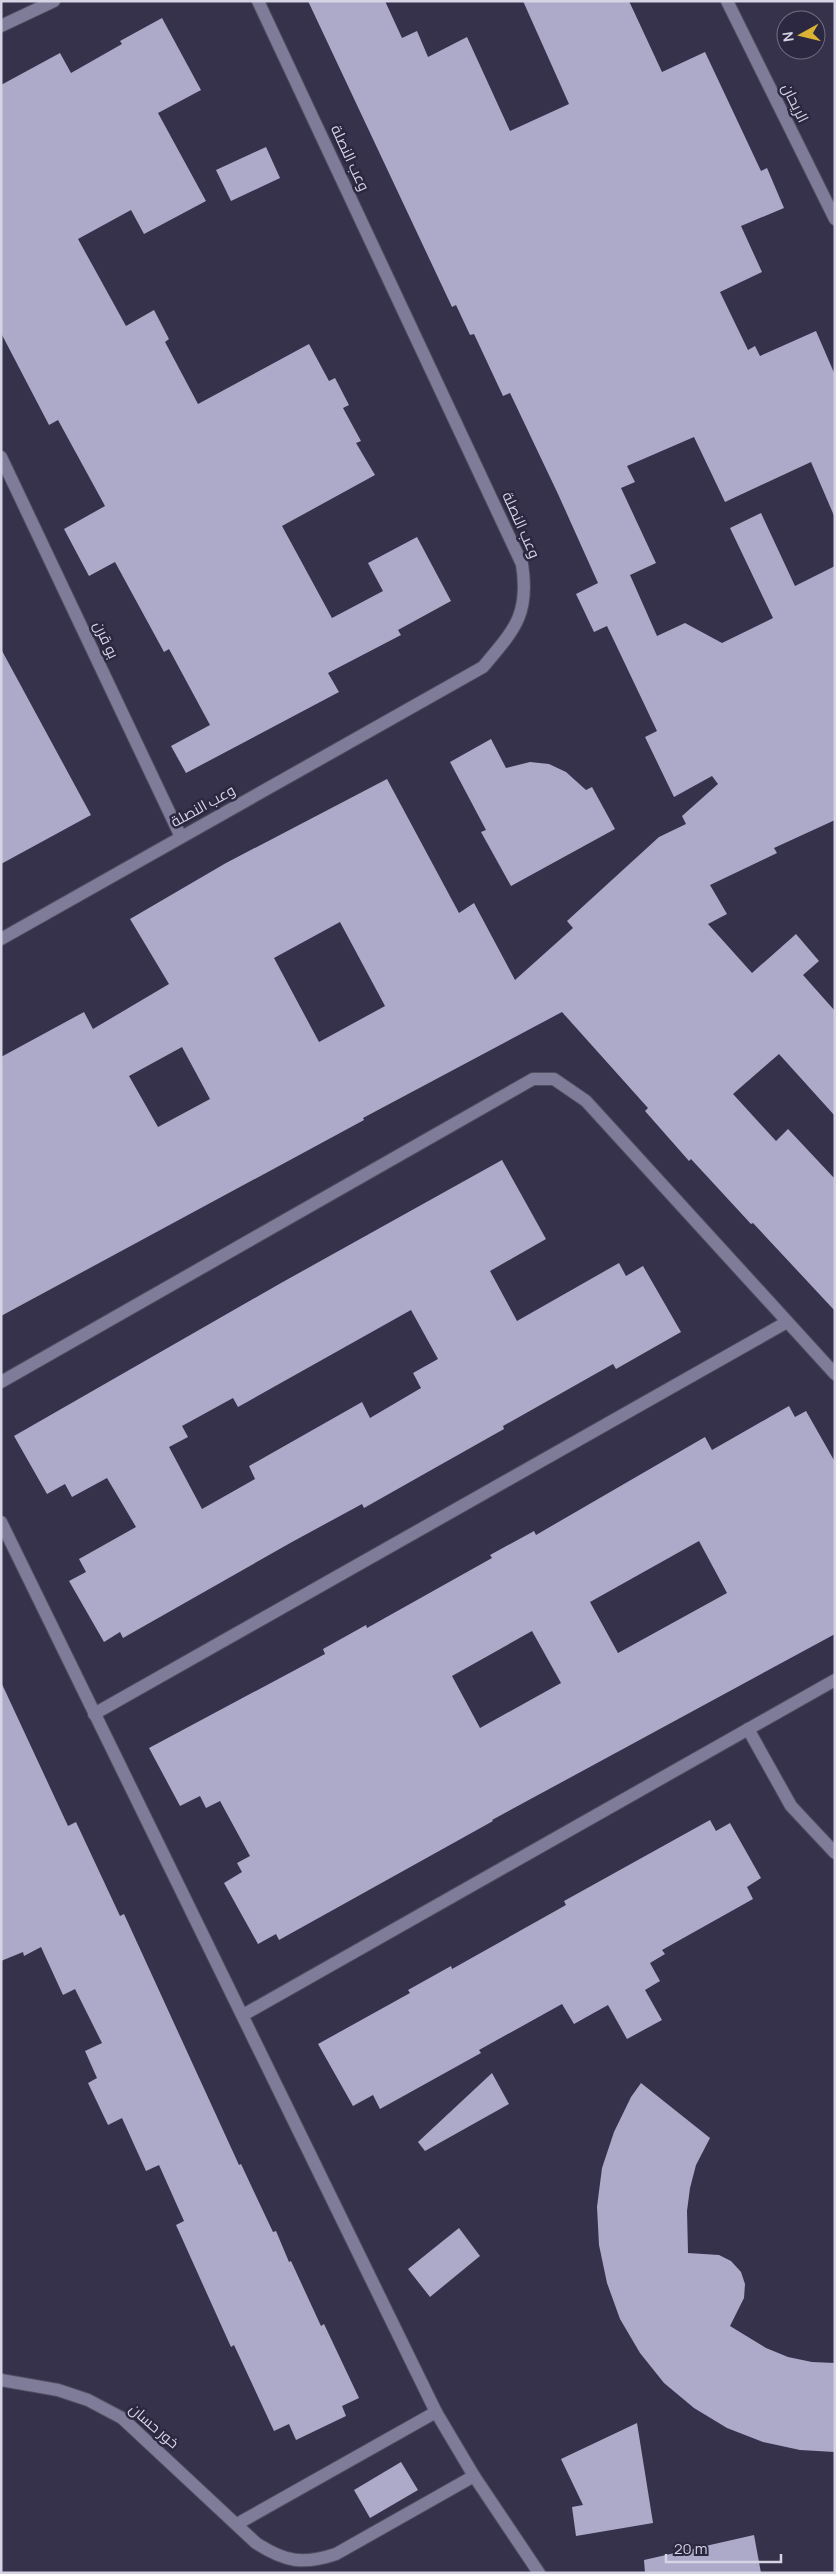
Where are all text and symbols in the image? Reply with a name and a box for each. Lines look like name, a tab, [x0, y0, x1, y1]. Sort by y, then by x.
north arrow	[776, 10, 826, 60]
text: N	[778, 31, 798, 43]
street label: الريحان	[777, 80, 814, 126]
street label: وعب النصلة	[326, 121, 375, 194]
street label: وعب النصلة	[497, 488, 545, 561]
street label: بو قرن	[89, 618, 124, 662]
street label: وعب النصلة	[167, 779, 239, 832]
street label: خور حسان	[125, 2398, 184, 2453]
scale bar	[666, 2532, 781, 2564]
text: 20 m	[674, 2538, 707, 2559]

